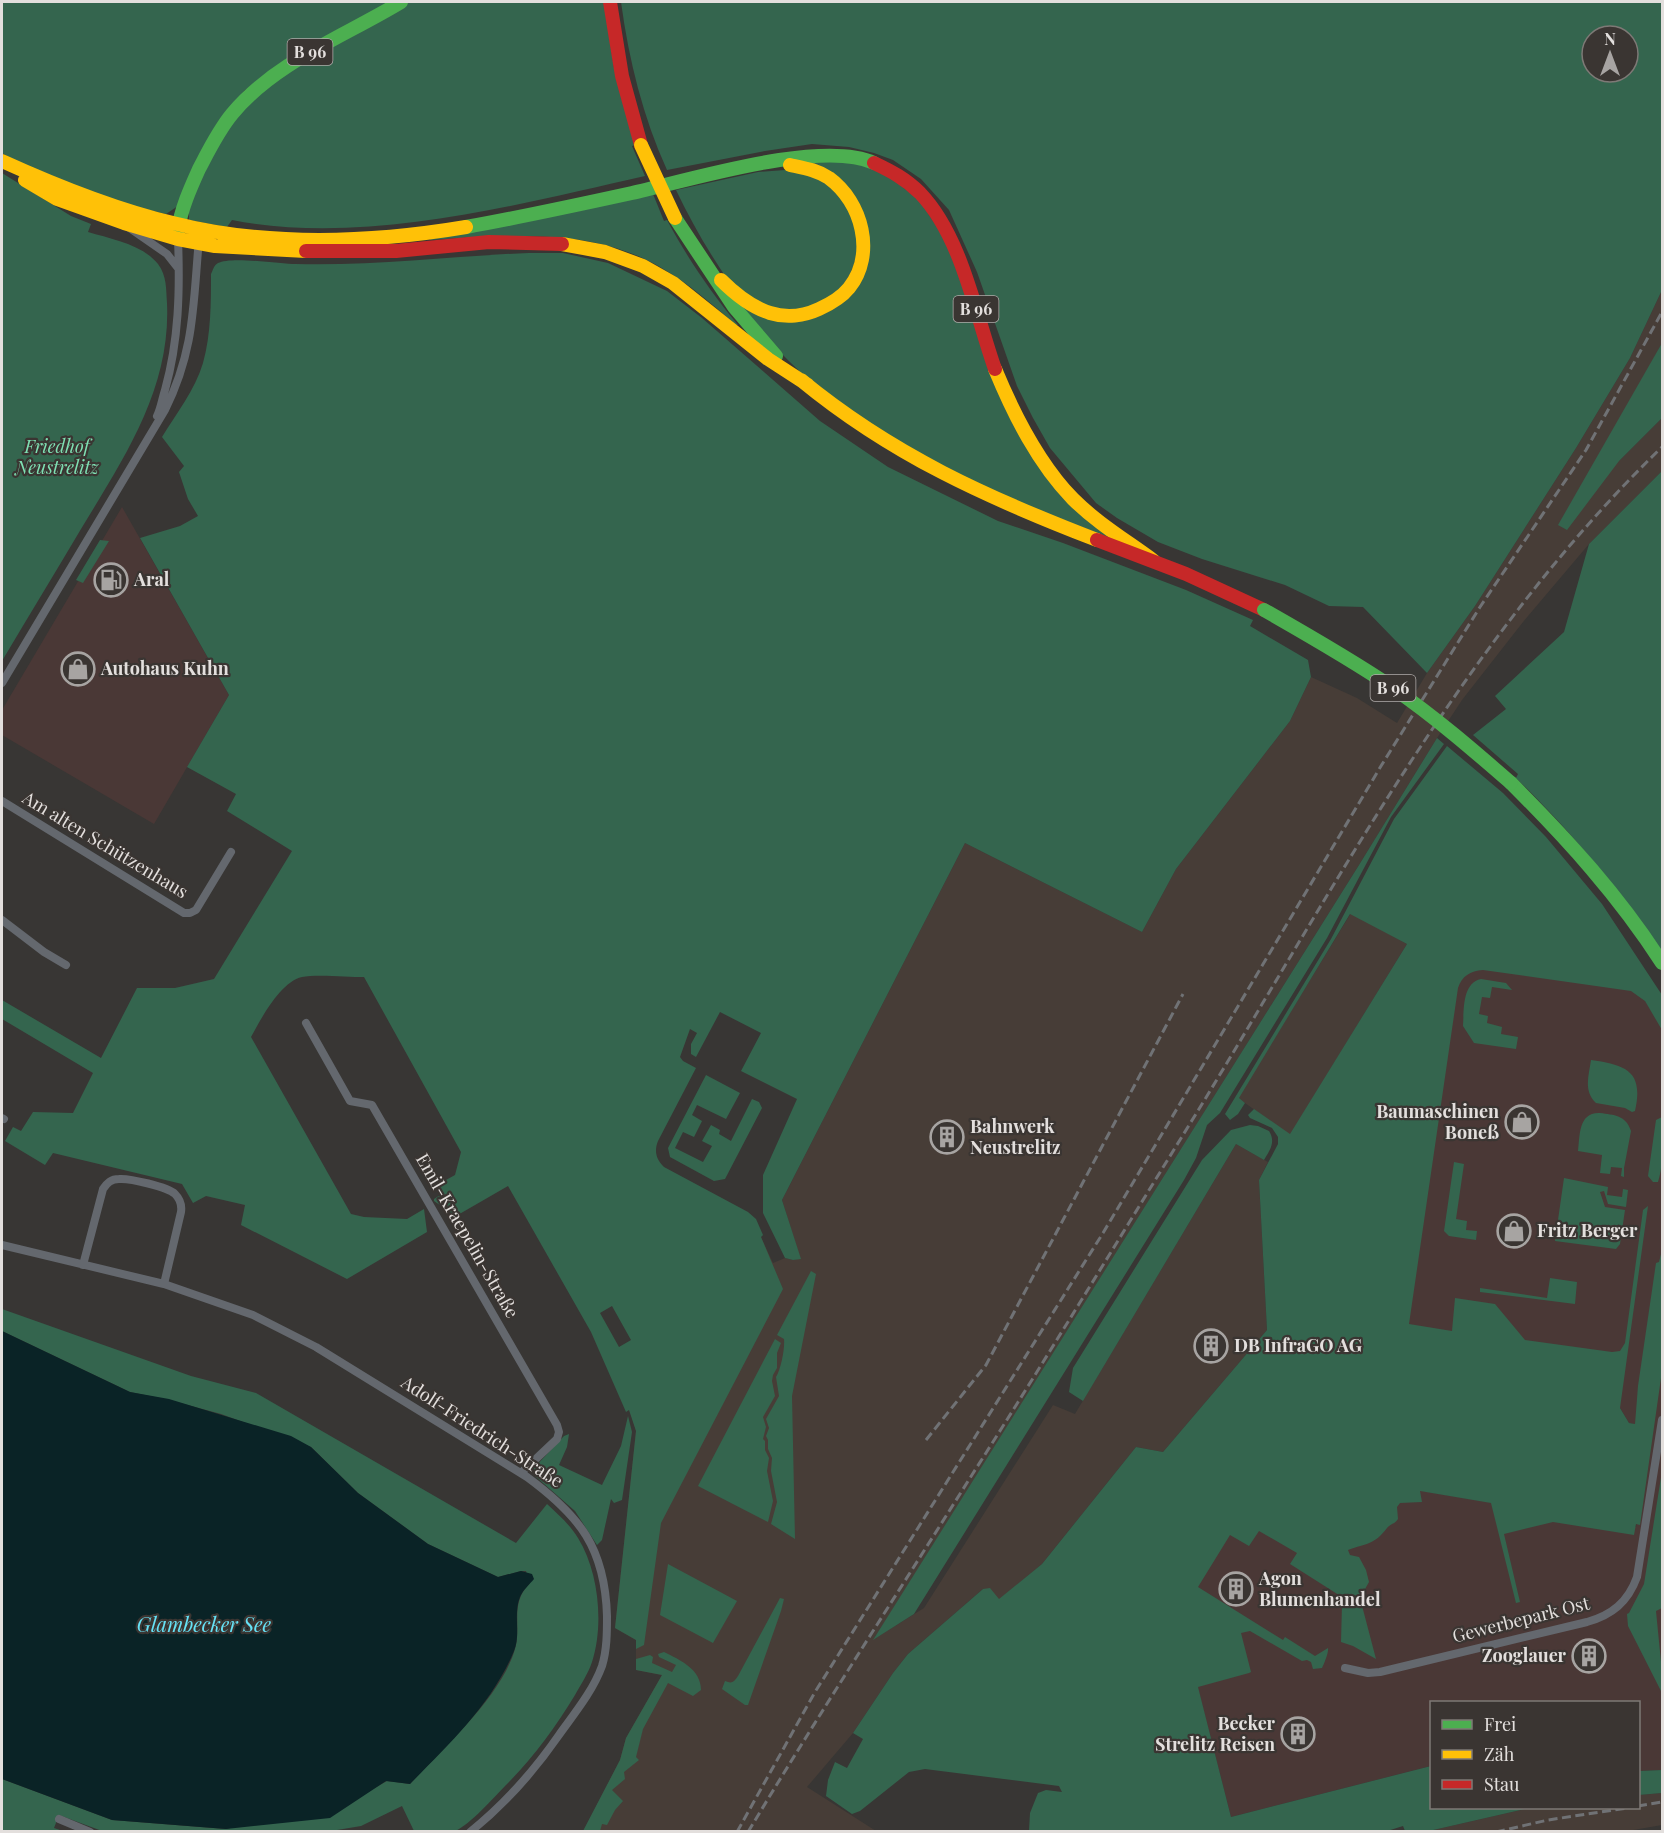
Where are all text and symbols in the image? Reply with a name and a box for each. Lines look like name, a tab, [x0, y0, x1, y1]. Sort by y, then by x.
north arrow	[1580, 24, 1640, 84]
text: N	[1604, 28, 1616, 49]
road number: B 96	[288, 39, 332, 65]
road number: B 96	[954, 296, 998, 322]
park label: Friedhof Neustrelitz	[13, 434, 100, 479]
fuel station icon: Aral	[93, 562, 129, 598]
place label: Aral	[133, 567, 170, 591]
shop icon: Autohaus Kuhn	[60, 651, 96, 687]
place label: Autohaus Kuhn	[100, 656, 229, 680]
road number: B 96	[1370, 675, 1416, 701]
street label: Am alten Schützenhaus	[17, 785, 193, 903]
place label: Baumaschinen Boneß	[1376, 1099, 1499, 1144]
shop icon: Baumaschinen Boneß	[1504, 1104, 1540, 1140]
place label: Bahnwerk Neustrelitz	[970, 1114, 1061, 1159]
building icon: Bahnwerk Neustrelitz	[929, 1119, 965, 1155]
street label: Emil-Kraepelin-Straße	[411, 1149, 525, 1322]
shop icon: Fritz Berger	[1496, 1213, 1532, 1249]
place label: Fritz Berger	[1537, 1218, 1638, 1242]
building icon: DB InfraGO AG	[1193, 1328, 1229, 1364]
place label: DB InfraGO AG	[1234, 1333, 1362, 1357]
street label: Adolf-Friedrich-Straße	[396, 1369, 568, 1493]
place label: Agon Blumenhandel	[1258, 1566, 1381, 1611]
building icon: Agon Blumenhandel	[1218, 1571, 1254, 1607]
street label: Gewerbepark Ost	[1450, 1590, 1592, 1648]
water label: Glambecker See	[137, 1610, 272, 1637]
building icon: Zooglauer	[1571, 1638, 1607, 1674]
place label: Zooglauer	[1482, 1643, 1567, 1667]
legend	[1430, 1701, 1640, 1809]
place label: Becker Strelitz Reisen	[1155, 1711, 1276, 1756]
text: Frei	[1484, 1712, 1516, 1736]
building icon: Becker Strelitz Reisen	[1280, 1716, 1316, 1752]
text: Zäh	[1484, 1742, 1515, 1766]
text: Stau	[1484, 1772, 1520, 1796]

